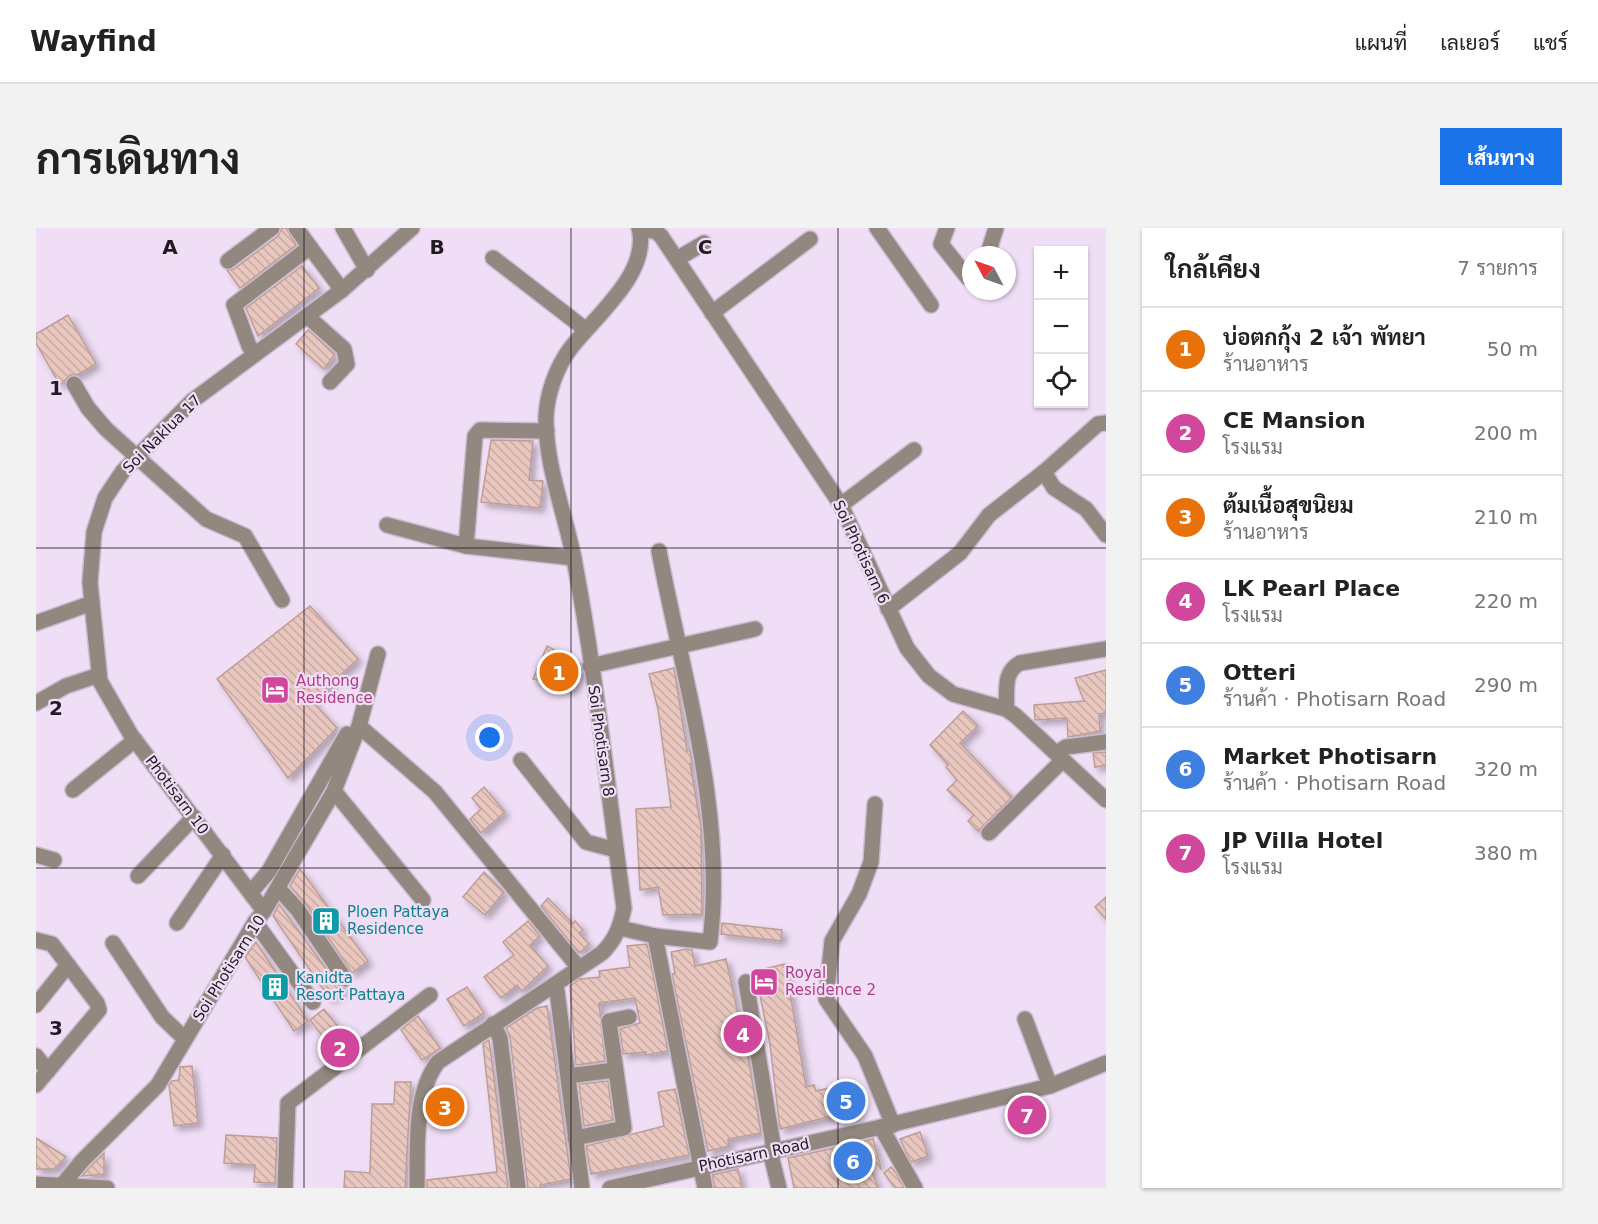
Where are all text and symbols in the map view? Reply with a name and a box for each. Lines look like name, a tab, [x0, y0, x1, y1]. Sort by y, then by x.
text: Wayfind	[30, 25, 157, 58]
text: แผนที่	[1355, 31, 1407, 55]
text: เลเยอร์	[1440, 31, 1500, 55]
text: แชร์	[1533, 31, 1568, 55]
button: เส้นทาง	[1440, 128, 1562, 185]
text: การเดินทาง	[36, 135, 240, 184]
text: A	[162, 235, 178, 259]
text: B	[429, 235, 445, 259]
text: C	[698, 235, 712, 259]
north arrow	[962, 246, 1016, 300]
map controls	[1034, 246, 1088, 408]
button: +	[1034, 246, 1088, 300]
text: ใกล้เคียง	[1166, 254, 1261, 284]
text: 7 รายการ	[1457, 256, 1538, 280]
button: −	[1034, 300, 1088, 354]
text: บ่อตกกุ้ง 2 เจ้า พัทยา	[1223, 325, 1426, 350]
text: 1	[1179, 337, 1192, 361]
text: 50 m	[1487, 337, 1538, 361]
text: ร้านอาหาร	[1223, 352, 1309, 376]
button: locate	[1034, 354, 1088, 408]
text: 1	[49, 376, 63, 400]
street label: Soi Naklua 17	[119, 391, 205, 477]
text: CE Mansion	[1223, 408, 1366, 433]
text: 2	[1179, 421, 1192, 445]
text: 200 m	[1474, 421, 1538, 445]
text: โรงแรม	[1223, 435, 1283, 459]
text: ต้มเนื้อสุขนิยม	[1223, 493, 1354, 518]
street label: Soi Photisarn 6	[829, 497, 893, 607]
text: 3	[1179, 505, 1192, 529]
text: 210 m	[1474, 505, 1538, 529]
text: ร้านอาหาร	[1223, 520, 1309, 544]
text: LK Pearl Place	[1223, 576, 1400, 601]
text: 4	[1179, 589, 1192, 613]
text: 220 m	[1474, 589, 1538, 613]
text: โรงแรม	[1223, 603, 1283, 627]
pin: 1	[540, 650, 578, 694]
text: Otteri	[1223, 660, 1296, 685]
place label: Authong Residence	[296, 672, 373, 707]
text: 5	[1179, 673, 1192, 697]
text: 290 m	[1474, 673, 1538, 697]
hotel icon: Authong Residence	[259, 674, 291, 706]
street label: Soi Photisarn 8	[584, 684, 618, 798]
text: ร้านค้า · Photisarn Road	[1223, 687, 1446, 711]
text: 2	[49, 696, 63, 720]
your location	[475, 723, 504, 752]
text: Market Photisarn	[1223, 744, 1437, 769]
street label: Photisarn 10	[142, 752, 212, 838]
text: 6	[1179, 757, 1192, 781]
text: 320 m	[1474, 757, 1538, 781]
text: ร้านค้า · Photisarn Road	[1223, 771, 1446, 795]
text: JP Villa Hotel	[1223, 828, 1383, 853]
text: 7	[1179, 841, 1192, 865]
text: 380 m	[1474, 841, 1538, 865]
text: โรงแรม	[1223, 855, 1283, 879]
place label: Ploen Pattaya Residence	[347, 903, 449, 938]
building icon: Ploen Pattaya Residence	[310, 905, 342, 937]
street label: Soi Photisarn 10	[189, 912, 269, 1024]
place label: Royal Residence 2	[785, 964, 876, 999]
hotel icon: Royal Residence 2	[748, 966, 780, 998]
place label: Kanidta Resort Pattaya	[296, 969, 405, 1004]
building icon: Kanidta Resort Pattaya	[259, 971, 291, 1003]
pin: 4	[724, 1012, 762, 1056]
text: 3	[49, 1016, 63, 1040]
pin: 2	[320, 1026, 360, 1070]
pin: 5	[826, 1078, 866, 1124]
pin: 3	[426, 1084, 464, 1130]
pin: 7	[1008, 1092, 1046, 1138]
street label: Photisarn Road	[697, 1134, 811, 1176]
pin: 6	[834, 1138, 872, 1184]

